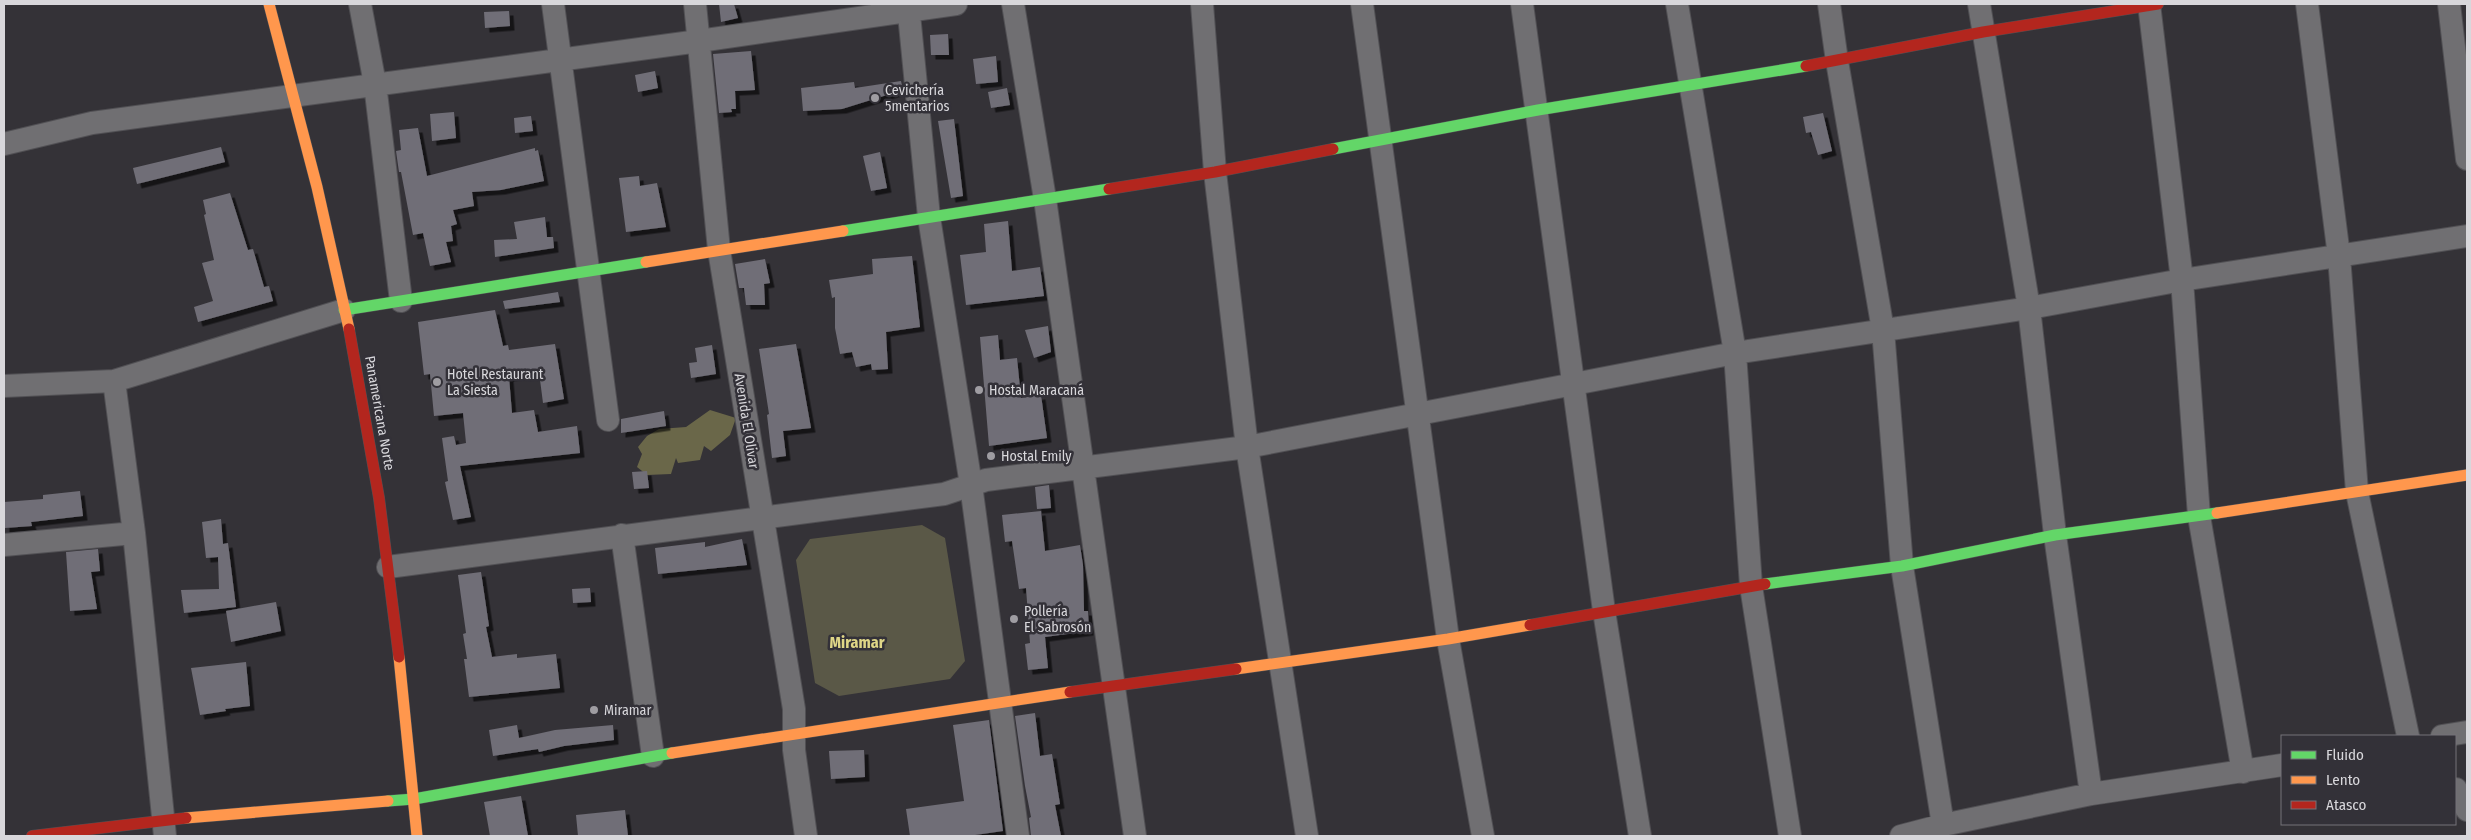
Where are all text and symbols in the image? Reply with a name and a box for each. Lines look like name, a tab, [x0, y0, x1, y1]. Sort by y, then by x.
place label: Cevichería 5mentarios	[885, 82, 950, 115]
marker: Cevichería 5mentarios	[869, 92, 881, 104]
street label: Panamericana Norte	[361, 354, 398, 472]
place label: Hotel Restaurant La Siesta	[447, 366, 544, 399]
street label: Avenida El Olivar	[731, 372, 762, 470]
marker: Hotel Restaurant La Siesta	[431, 376, 443, 388]
place label: Hostal Maracaná	[989, 382, 1084, 399]
marker: Hostal Maracaná	[973, 384, 985, 396]
place label: Hostal Emily	[1001, 448, 1072, 465]
marker: Hostal Emily	[985, 450, 997, 462]
place label: Pollería El Sabrosón	[1024, 603, 1091, 636]
marker: Pollería El Sabrosón	[1008, 613, 1020, 625]
district label: Miramar	[829, 633, 885, 652]
place label: Miramar	[604, 702, 651, 719]
marker: Miramar	[588, 704, 600, 716]
legend	[2281, 735, 2456, 825]
text: Fluido	[2326, 746, 2364, 764]
text: Lento	[2326, 771, 2360, 789]
text: Atasco	[2326, 796, 2366, 814]

